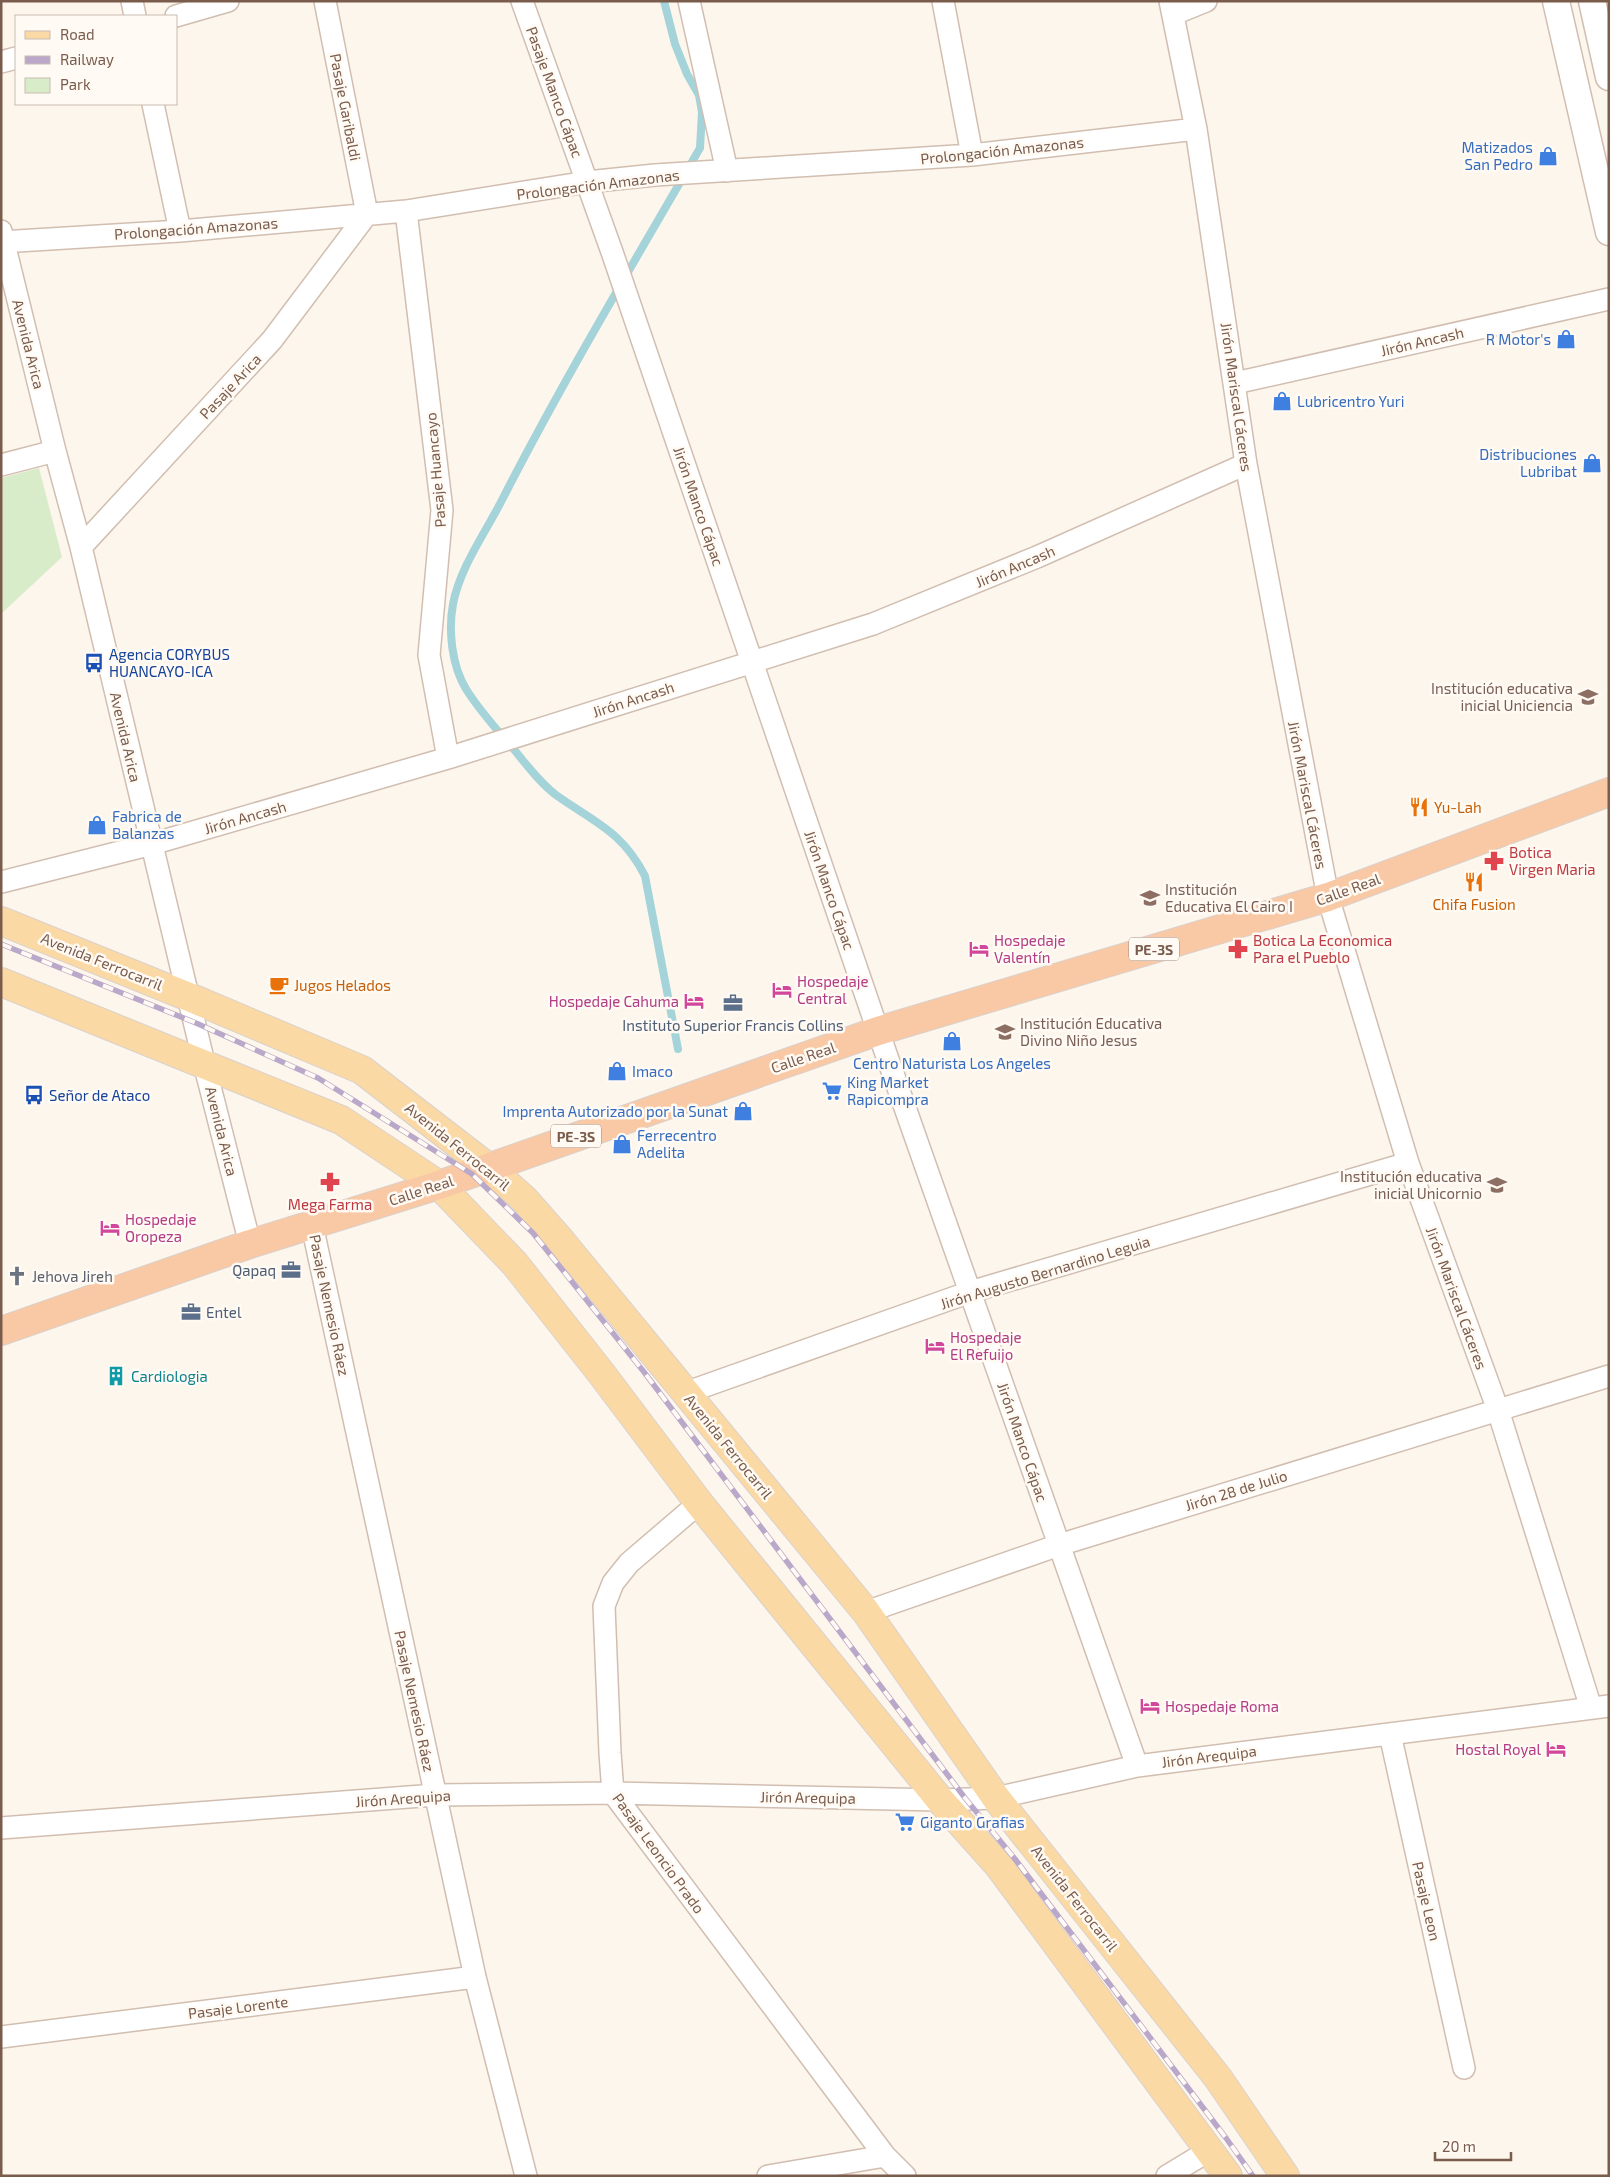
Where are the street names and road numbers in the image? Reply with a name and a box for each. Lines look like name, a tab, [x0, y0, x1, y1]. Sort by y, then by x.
street label: Pasaje Manco Cápac	[522, 24, 587, 160]
street label: Pasaje Garibaldi	[326, 52, 365, 162]
street label: Prolongación Amazonas	[919, 132, 1085, 168]
street label: Prolongación Amazonas	[515, 165, 681, 203]
street label: Prolongación Amazonas	[114, 213, 278, 243]
street label: Avenida Arica	[9, 297, 49, 391]
street label: Jirón Mariscal Cáceres	[1218, 321, 1256, 473]
street label: Jirón Ancash	[1379, 323, 1465, 359]
street label: Pasaje Arica	[195, 350, 265, 423]
street label: Pasaje Huancayo	[421, 412, 450, 528]
street label: Jirón Manco Cápac	[670, 444, 728, 568]
street label: Jirón Ancash	[972, 541, 1058, 591]
street label: Jirón Ancash	[590, 677, 676, 721]
street label: Avenida Arica	[107, 690, 145, 784]
street label: Jirón Mariscal Cáceres	[1285, 719, 1331, 871]
street label: Jirón Ancash	[202, 797, 288, 837]
street label: Jirón Manco Cápac	[801, 828, 859, 952]
street label: Calle Real	[1313, 869, 1383, 909]
street label: Avenida Ferrocarril	[39, 928, 166, 994]
road number: PE-3S	[1129, 938, 1179, 961]
street label: Calle Real	[768, 1037, 838, 1076]
street label: Avenida Arica	[202, 1084, 242, 1178]
street label: Avenida Ferrocarril	[402, 1098, 514, 1194]
road number: PE-3S	[551, 1124, 601, 1148]
street label: Calle Real	[386, 1171, 456, 1209]
street label: Jirón Mariscal Cáceres	[1423, 1224, 1491, 1372]
street label: Jirón Augusto Bernardino Leguia	[938, 1231, 1152, 1313]
street label: Pasaje Nemesio Ráez	[305, 1233, 354, 1378]
street label: Jirón Manco Cápac	[994, 1380, 1052, 1504]
street label: Avenida Ferrocarril	[681, 1390, 777, 1502]
street label: Jirón 28 de Julio	[1183, 1466, 1289, 1514]
street label: Pasaje Nemesio Ráez	[390, 1629, 439, 1774]
street label: Jirón Arequipa	[1160, 1741, 1258, 1771]
street label: Jirón Arequipa	[355, 1786, 451, 1810]
street label: Jirón Arequipa	[760, 1787, 856, 1807]
street label: Pasaje Leoncio Prado	[609, 1789, 709, 1917]
street label: Avenida Ferrocarril	[1028, 1841, 1122, 1955]
street label: Pasaje Leon	[1408, 1860, 1445, 1943]
street label: Pasaje Lorente	[187, 1992, 289, 2023]

